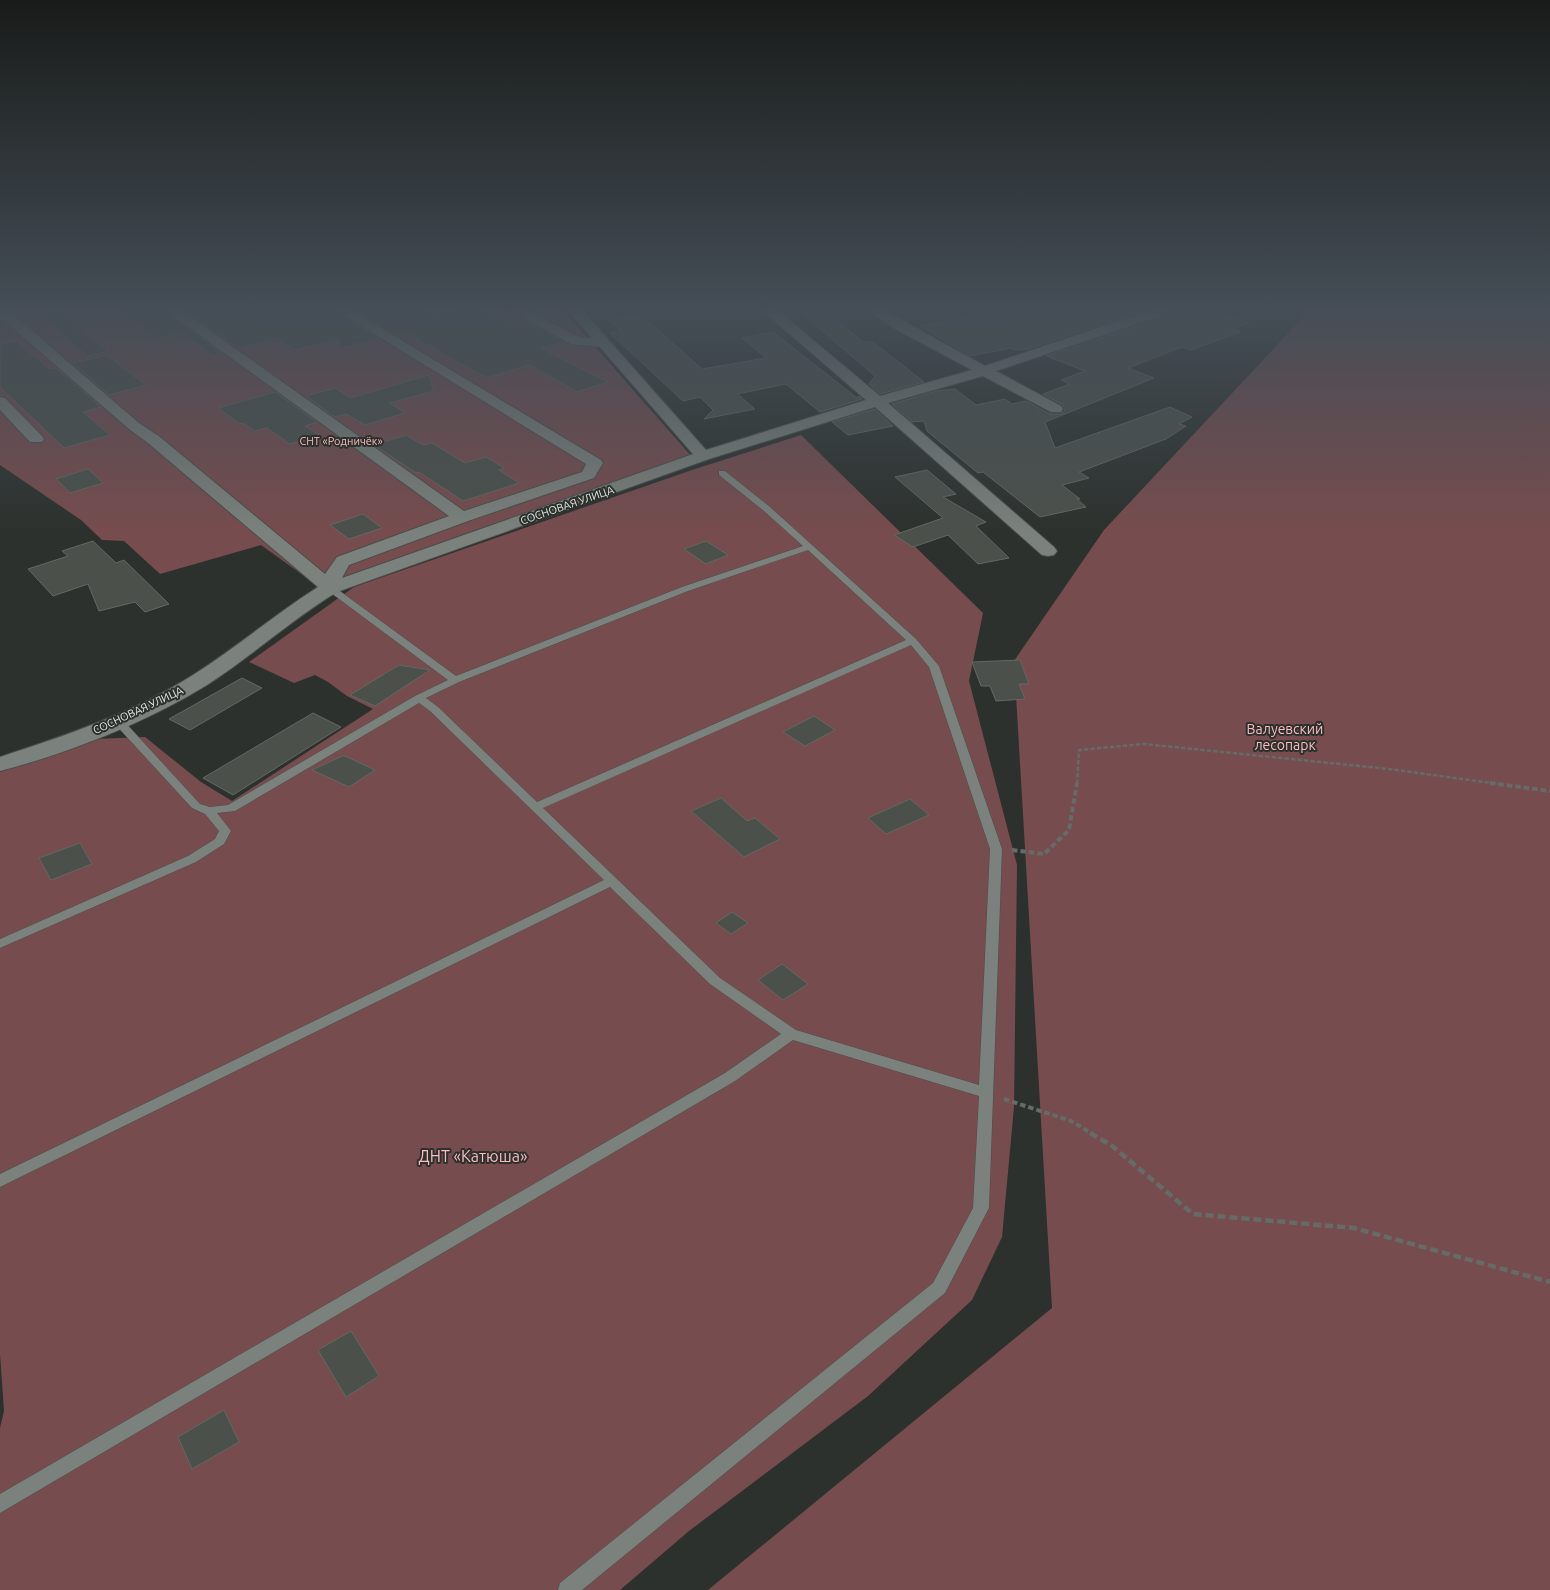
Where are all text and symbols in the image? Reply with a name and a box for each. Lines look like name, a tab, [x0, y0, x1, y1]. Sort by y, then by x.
park label: СНТ «Родничёк»	[299, 435, 383, 447]
street label: СОСНОВАЯ УЛИЦА	[519, 483, 616, 527]
street label: СОСНОВАЯ УЛИЦА	[91, 683, 186, 736]
park label: Валуевский лесопарк	[1247, 721, 1323, 753]
park label: ДНТ «Катюша»	[419, 1147, 527, 1165]

